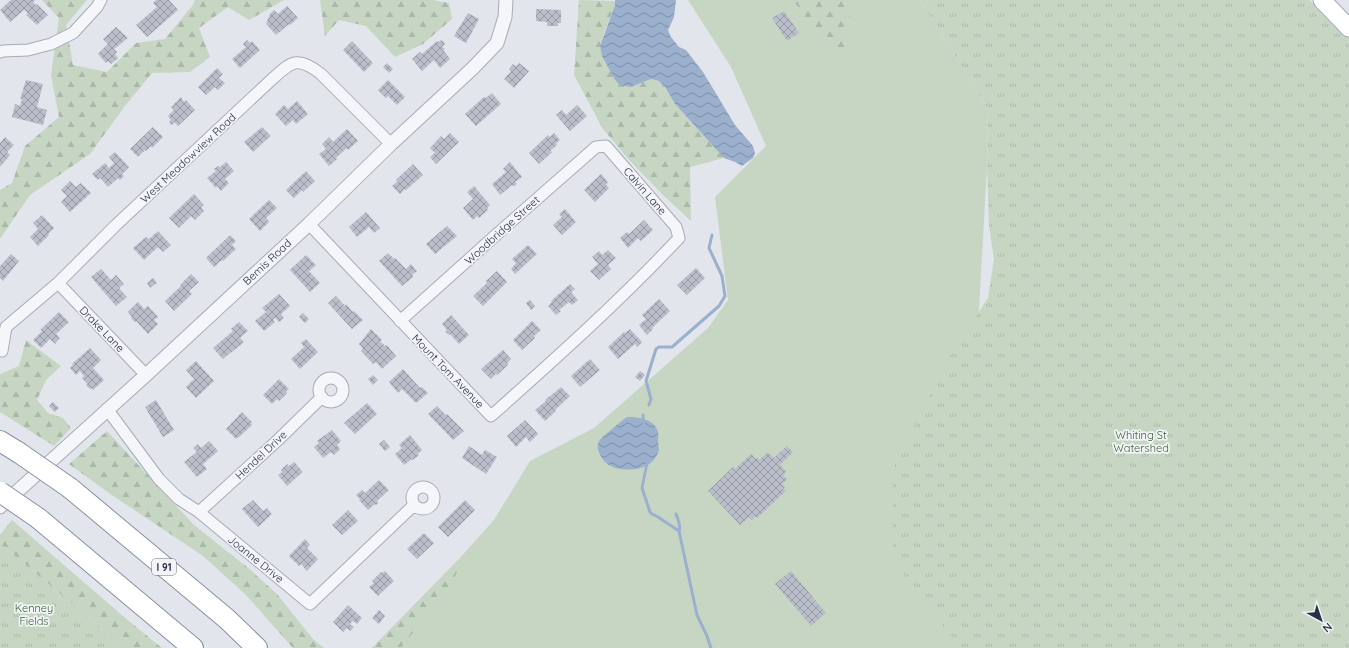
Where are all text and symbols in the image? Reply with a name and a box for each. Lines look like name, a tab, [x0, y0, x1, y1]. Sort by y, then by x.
street label: West Meadowview Road	[137, 110, 239, 206]
street label: Calvin Lane	[620, 164, 670, 218]
street label: Woodbridge Street	[462, 192, 543, 267]
street label: Bemis Road	[240, 236, 294, 288]
street label: Drake Lane	[77, 303, 127, 355]
street label: Mount Tom Avenue	[409, 331, 487, 411]
street label: Hendel Drive	[232, 428, 290, 482]
park label: Whiting St Watershed	[1113, 428, 1169, 455]
street label: Joanne Drive	[225, 532, 287, 586]
road number: I 91	[152, 559, 176, 575]
north arrow	[1301, 600, 1341, 640]
park label: Kenney Fields	[15, 601, 53, 628]
text: N	[1320, 620, 1335, 636]

